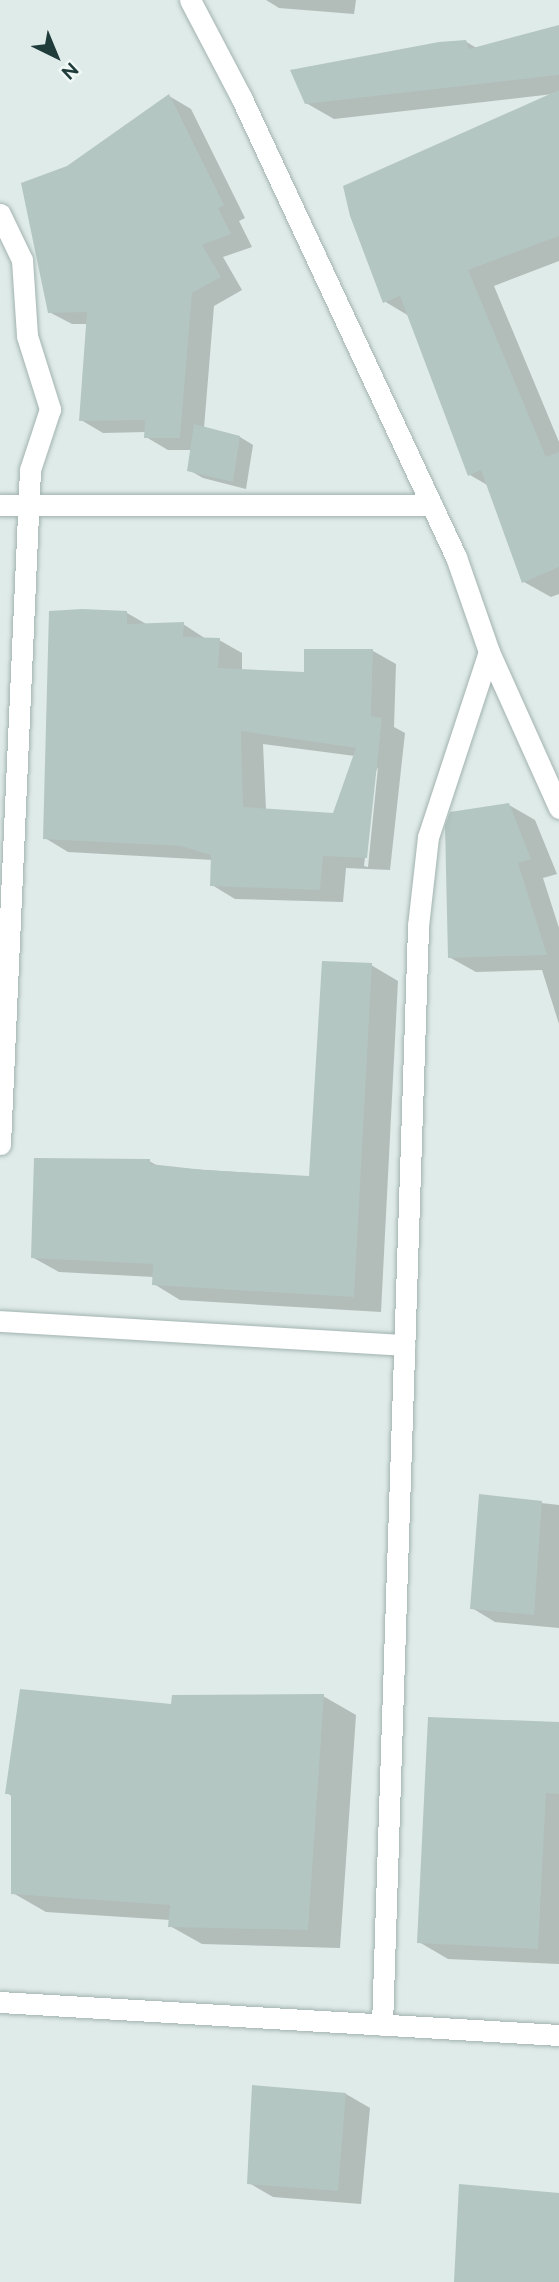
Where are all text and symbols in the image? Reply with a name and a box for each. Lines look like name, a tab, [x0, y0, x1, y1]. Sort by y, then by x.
north arrow	[21, 21, 91, 91]
text: N	[58, 58, 83, 84]

